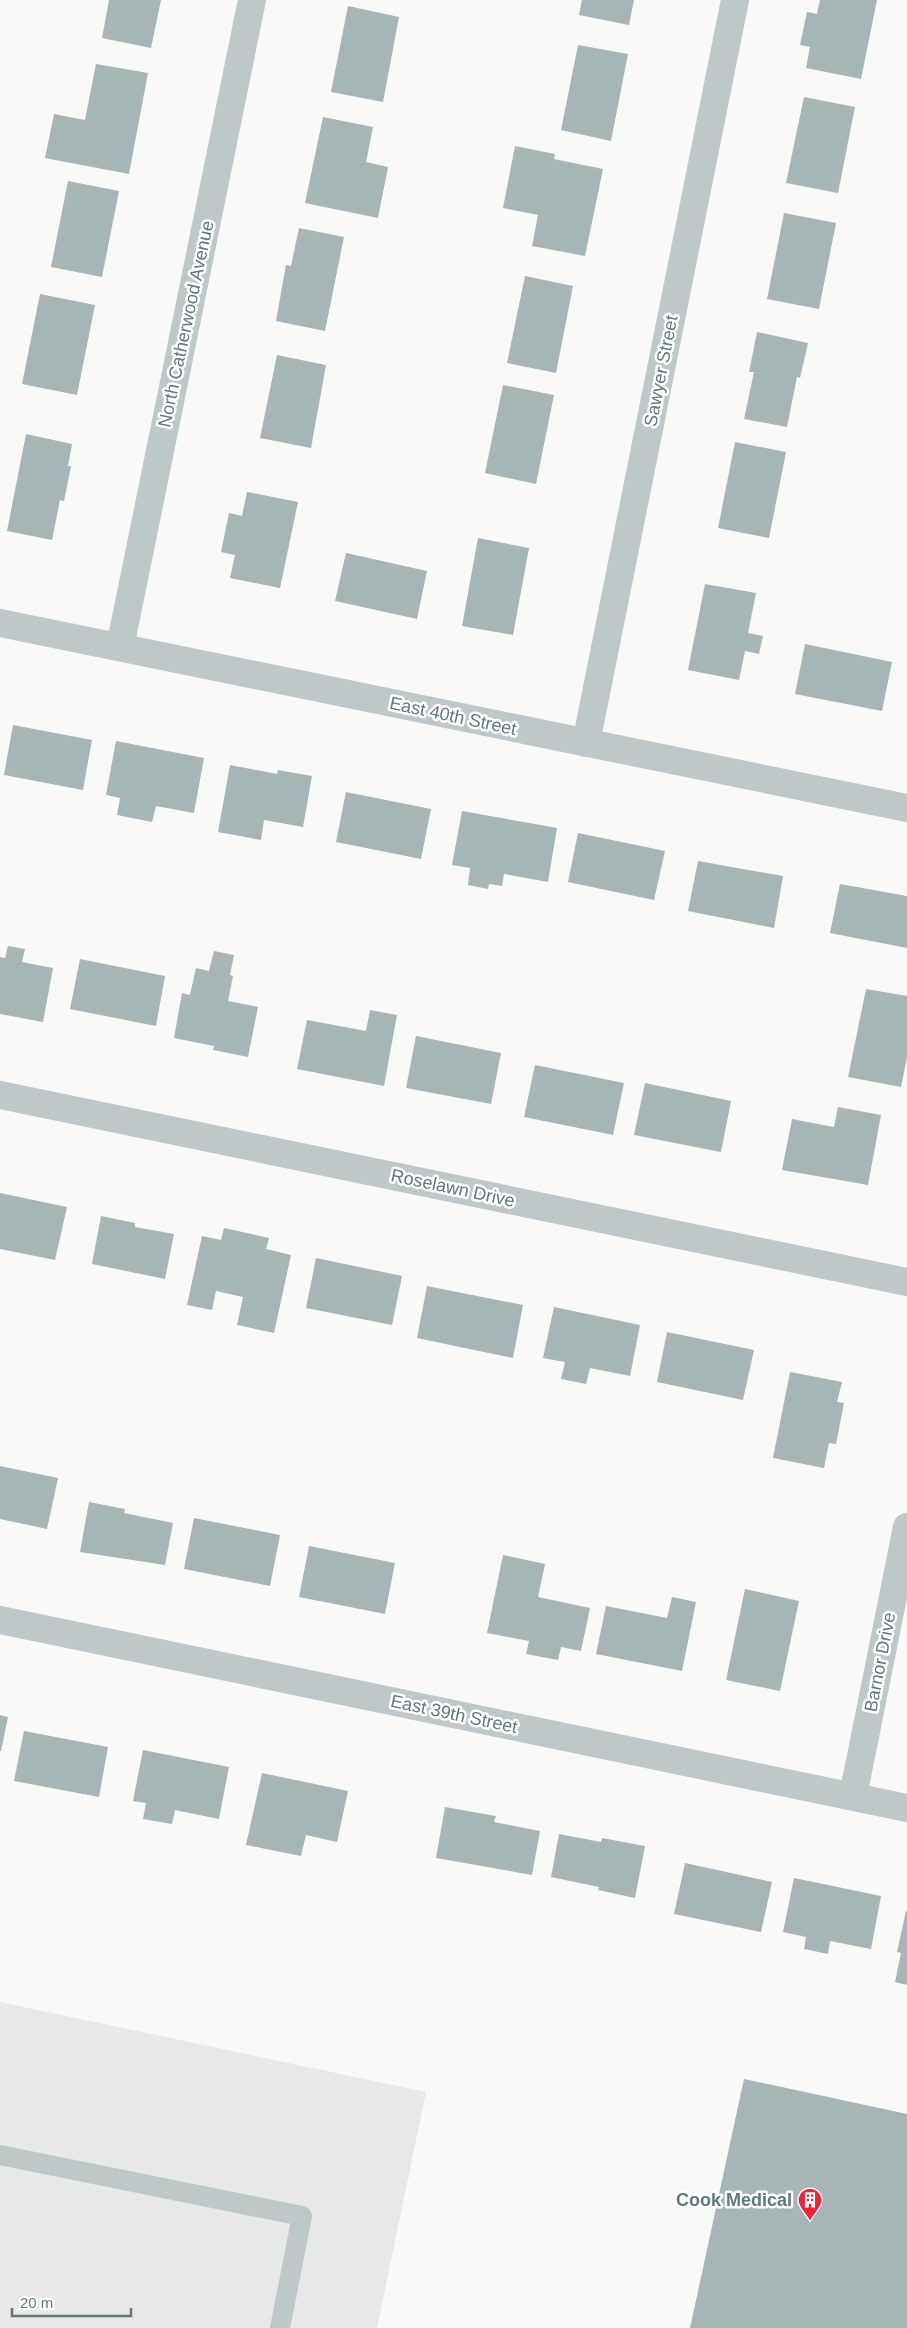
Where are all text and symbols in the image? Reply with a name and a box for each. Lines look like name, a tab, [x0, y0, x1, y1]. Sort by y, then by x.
street label: North Catherwood Avenue	[154, 219, 218, 429]
street label: Sawyer Street	[640, 314, 682, 428]
street label: East 40th Street	[388, 693, 518, 739]
street label: Roselawn Drive	[389, 1165, 517, 1211]
street label: Barnor Drive	[861, 1611, 899, 1713]
street label: East 39th Street	[389, 1691, 519, 1737]
building icon: Cook Medical	[797, 2187, 823, 2221]
place label: Cook Medical	[676, 2190, 792, 2210]
scale bar	[12, 2286, 131, 2318]
text: 20 m	[20, 2294, 53, 2311]

